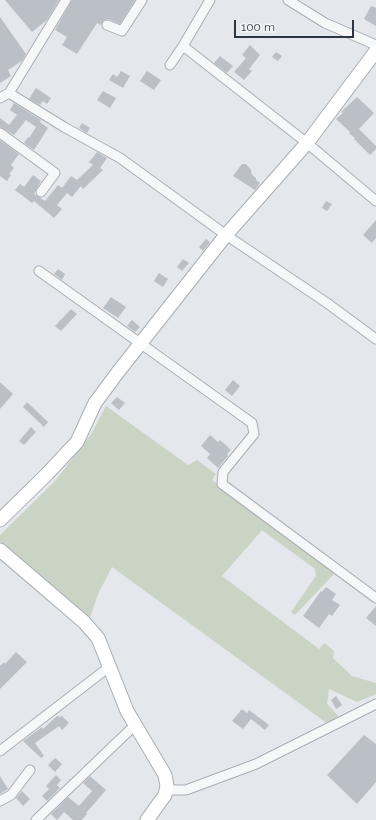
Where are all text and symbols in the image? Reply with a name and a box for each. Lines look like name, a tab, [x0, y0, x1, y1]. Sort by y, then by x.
scale bar	[236, 12, 356, 38]
text: 100 m	[241, 20, 275, 34]

